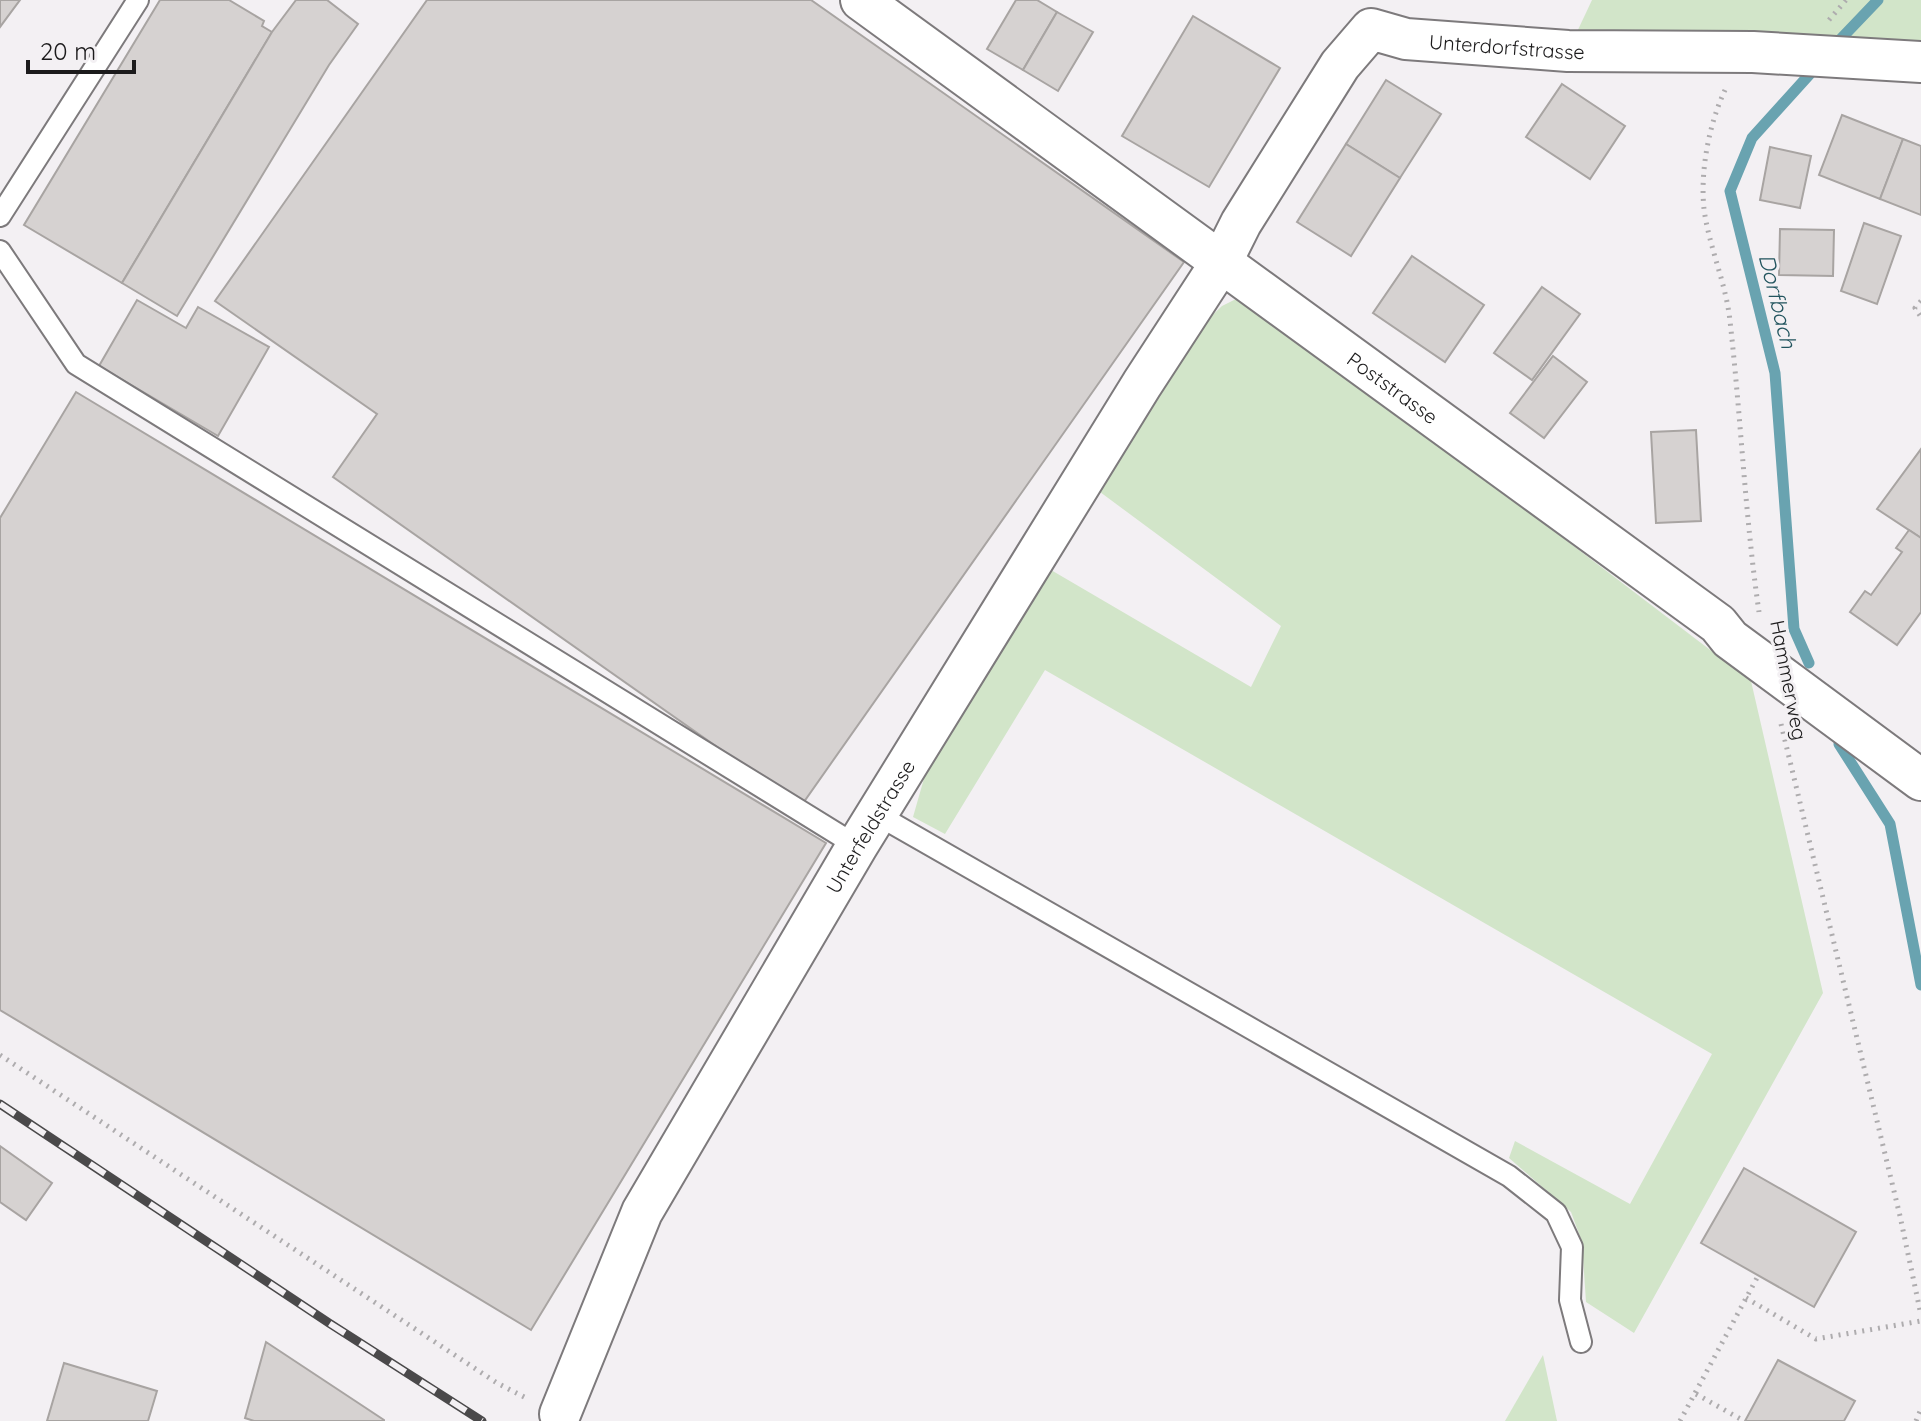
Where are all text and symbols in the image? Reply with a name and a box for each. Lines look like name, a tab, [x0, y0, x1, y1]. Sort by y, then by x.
scale bar	[28, 24, 134, 74]
street label: Unterdorfstrasse	[1428, 28, 1585, 64]
text: 20 m	[40, 36, 96, 66]
water label: Dorfbach	[1753, 251, 1803, 352]
street label: Poststrasse	[1343, 346, 1443, 429]
street label: Hammerweg	[1765, 618, 1813, 742]
street label: Unterfeldstrasse	[820, 755, 920, 897]

